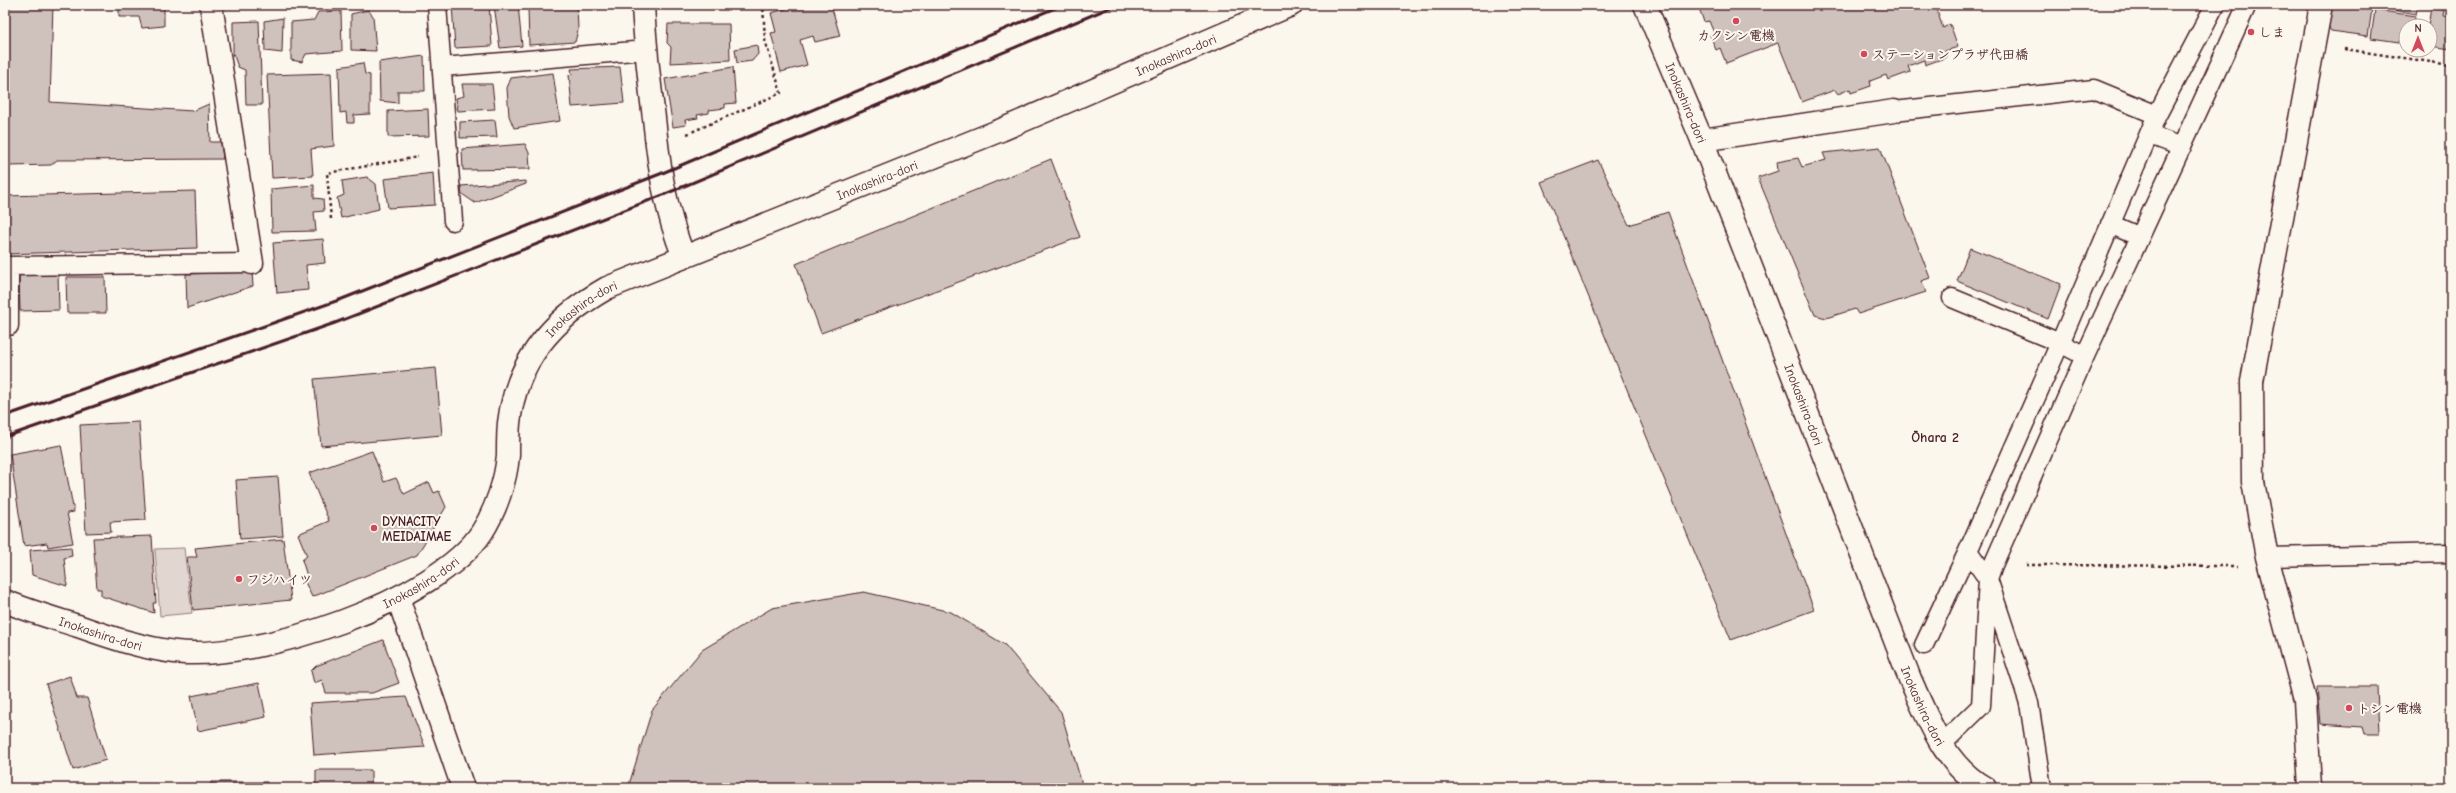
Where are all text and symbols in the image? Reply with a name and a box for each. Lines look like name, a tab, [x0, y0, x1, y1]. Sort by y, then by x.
marker: カクシン電機	[1731, 16, 1741, 26]
north arrow	[2398, 18, 2438, 58]
text: N	[2414, 22, 2422, 35]
place label: しま	[2259, 25, 2285, 40]
marker: しま	[2246, 27, 2256, 37]
place label: カクシン電機	[1697, 28, 1775, 43]
street label: Inokashira-dori	[1134, 31, 1219, 79]
place label: ステーションプラザ代田橋	[1872, 47, 2028, 62]
marker: ステーションプラザ代田橋	[1859, 49, 1869, 59]
street label: Inokashira-dori	[1662, 60, 1709, 145]
street label: Inokashira-dori	[835, 157, 920, 203]
street label: Inokashira-dori	[542, 278, 619, 340]
street label: Inokashira-dori	[1781, 362, 1826, 447]
district label: Ōhara 2	[1911, 429, 1959, 446]
place label: DYNACITY MEIDAIMAE	[382, 514, 452, 544]
marker: DYNACITY MEIDAIMAE	[369, 523, 379, 533]
street label: Inokashira-dori	[381, 554, 462, 611]
place label: フジハイツ	[247, 572, 312, 587]
marker: フジハイツ	[234, 574, 244, 584]
street label: Inokashira-dori	[57, 614, 143, 654]
street label: Inokashira-dori	[1898, 664, 1948, 749]
place label: トシン電機	[2357, 701, 2422, 716]
marker: トシン電機	[2344, 703, 2354, 713]

